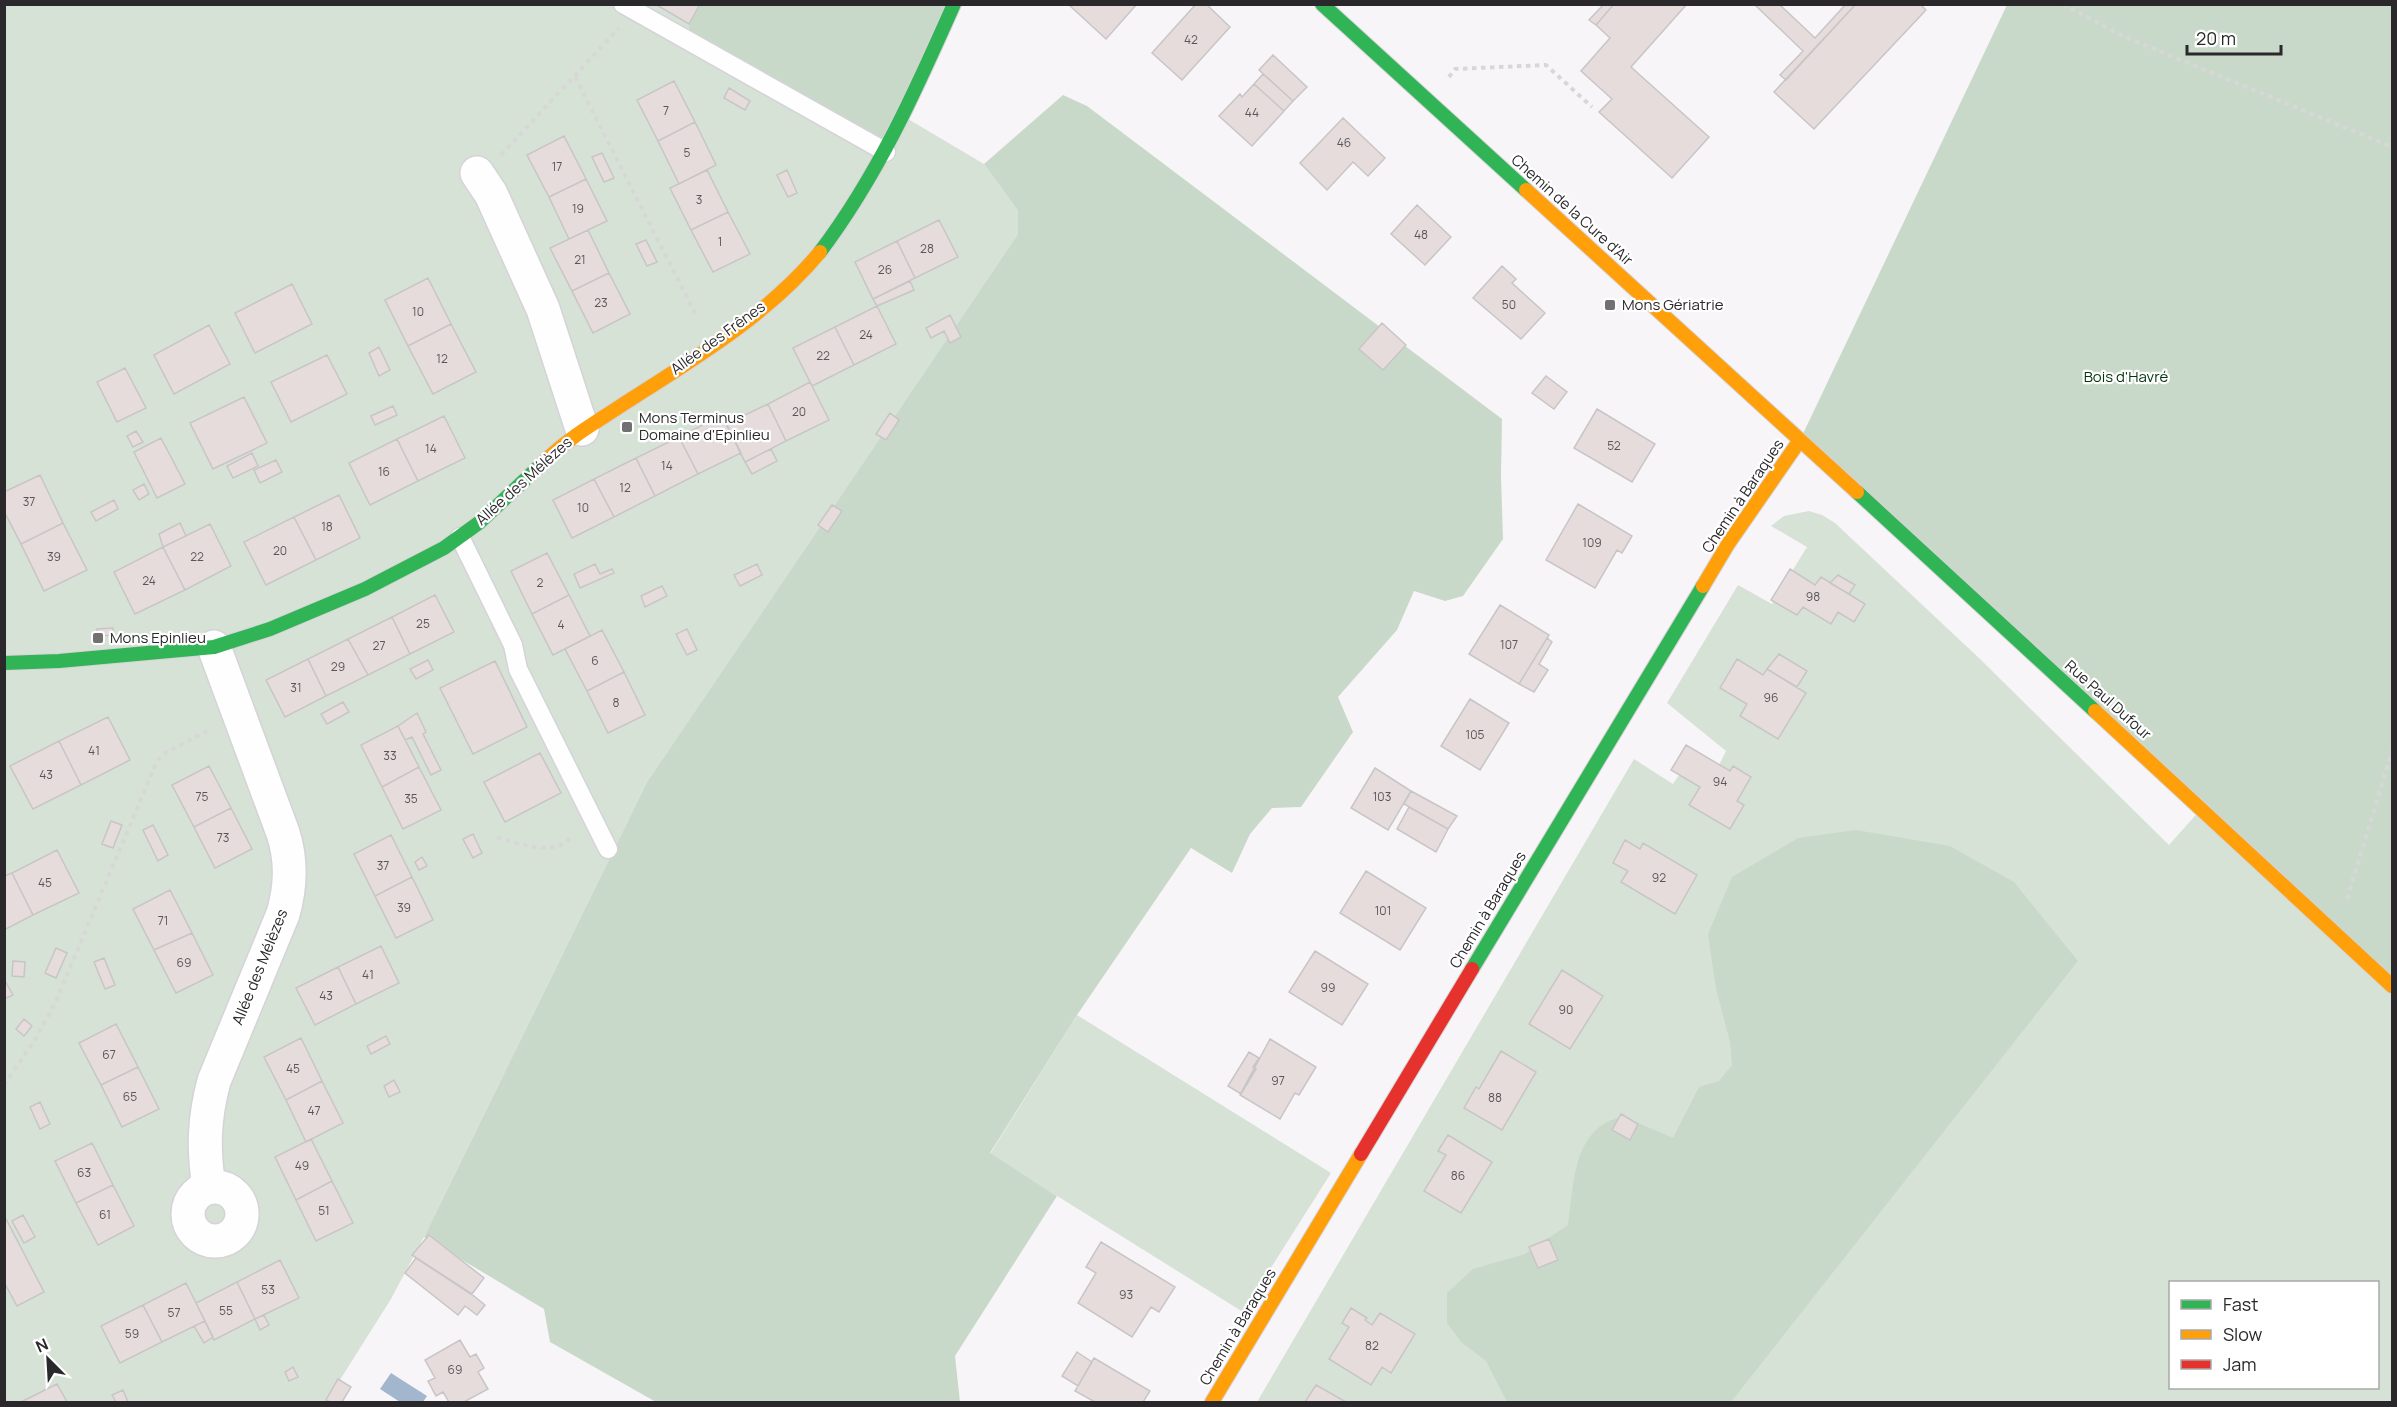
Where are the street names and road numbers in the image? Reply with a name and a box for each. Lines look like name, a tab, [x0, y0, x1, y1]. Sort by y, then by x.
street label: Chemin de la Cure d'Air	[1507, 149, 1638, 270]
street label: Allée des Frênes	[666, 296, 770, 379]
street label: Allée des Mélèzes	[471, 432, 577, 530]
street label: Chemin à Baraques	[1697, 435, 1789, 557]
street label: Rue Paul Dufour	[2061, 655, 2157, 745]
street label: Chemin à Baraques	[1444, 847, 1531, 972]
street label: Allée des Mélèzes	[227, 906, 292, 1028]
street label: Chemin à Baraques	[1194, 1264, 1281, 1389]

